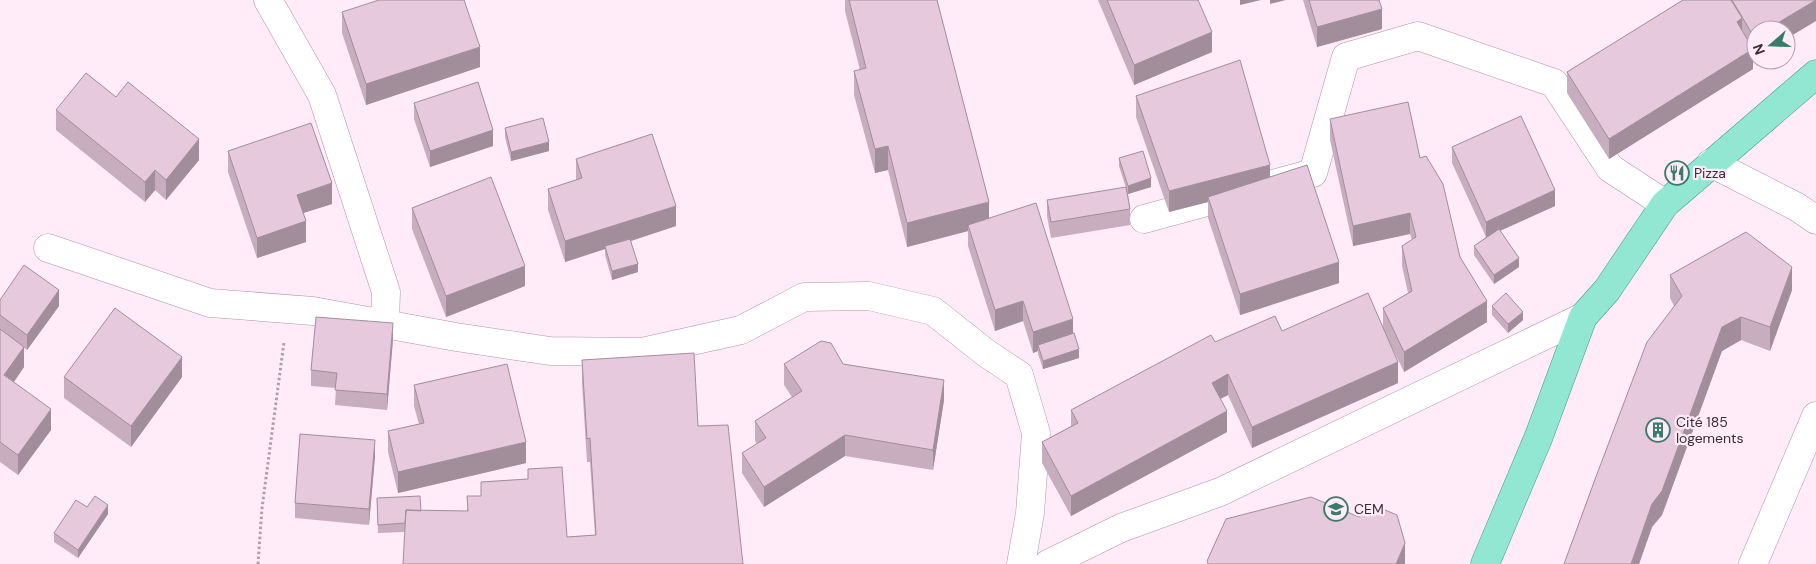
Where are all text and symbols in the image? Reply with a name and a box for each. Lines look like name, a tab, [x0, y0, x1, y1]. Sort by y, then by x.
north arrow	[1746, 20, 1796, 70]
text: N	[1749, 42, 1769, 57]
restaurant icon: Pizza	[1664, 160, 1690, 186]
place label: Pizza	[1694, 164, 1726, 182]
place label: Cité 185 logements	[1676, 413, 1744, 447]
building icon: Cité 185 logements	[1645, 417, 1671, 443]
school or university icon: CEM	[1323, 496, 1349, 522]
place label: CEM	[1354, 500, 1384, 518]

